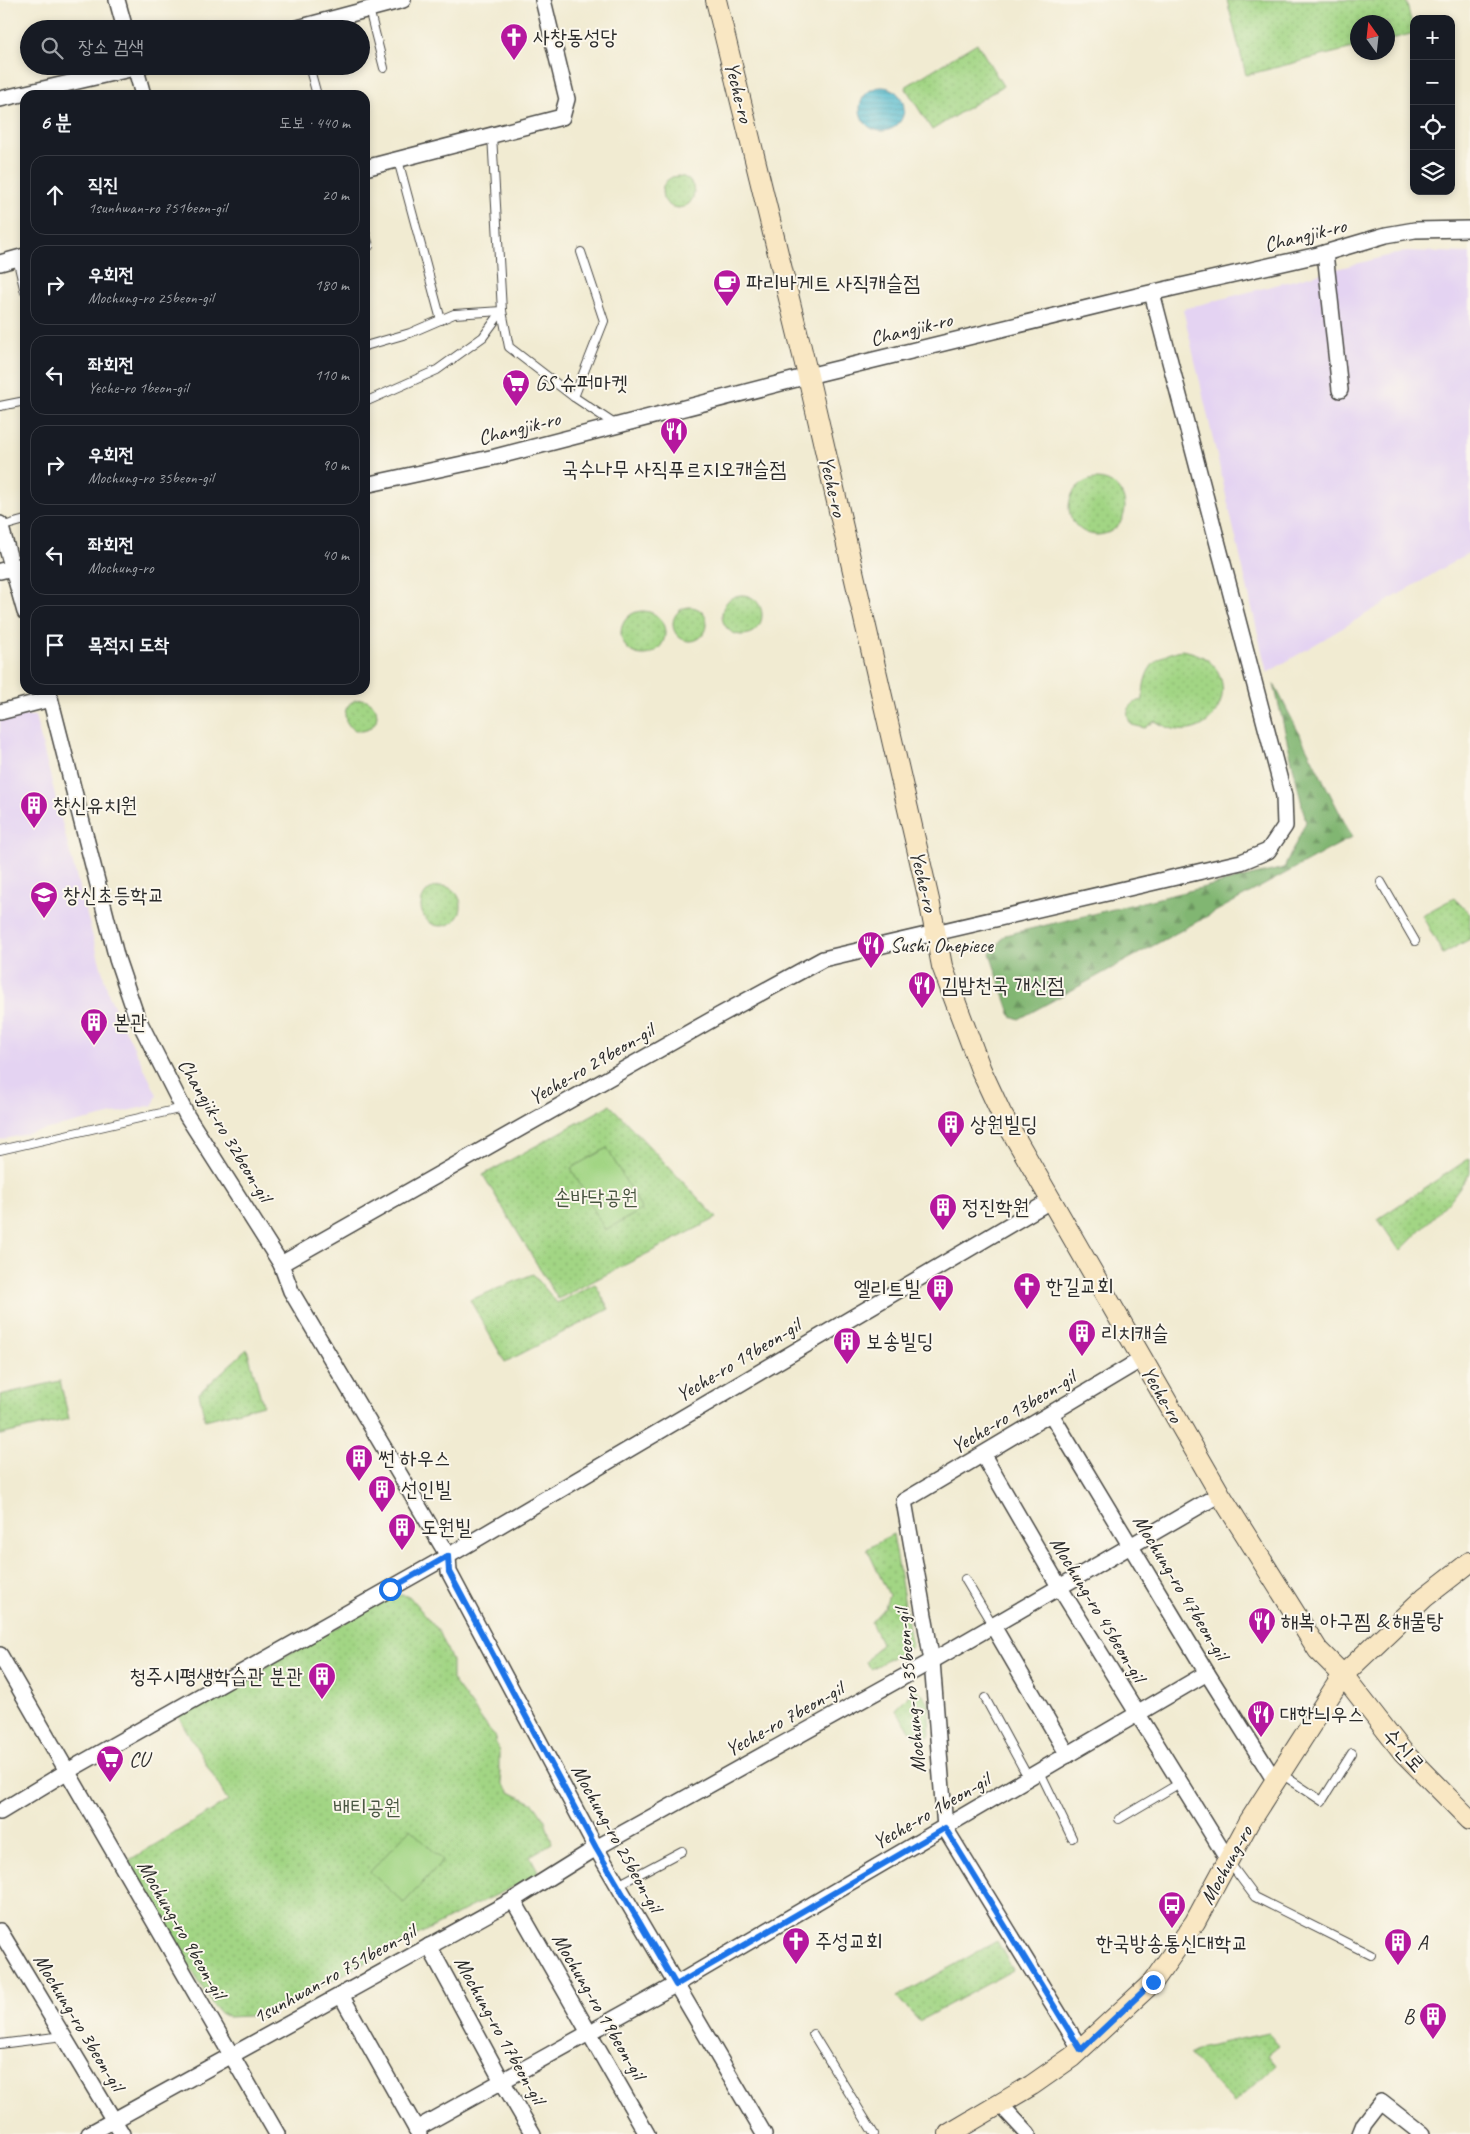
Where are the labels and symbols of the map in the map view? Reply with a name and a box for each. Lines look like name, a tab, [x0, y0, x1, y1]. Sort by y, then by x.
north arrow	[1350, 15, 1395, 60]
church icon: 사창동성당	[499, 22, 529, 61]
place label: 사창동성당	[533, 24, 618, 50]
street label: Yeche-ro	[719, 59, 759, 127]
street label: Changjik-ro	[1261, 212, 1350, 258]
cafe icon: 파리바게트 사직캐슬점	[712, 268, 742, 307]
place label: 파리바게트 사직캐슬점	[746, 270, 920, 296]
street label: Changjik-ro	[867, 306, 956, 352]
supermarket icon: GS 슈퍼마켓	[501, 368, 531, 407]
place label: GS 슈퍼마켓	[535, 370, 628, 396]
street label: Changjik-ro	[475, 405, 564, 451]
restaurant icon: 국수나무 사직푸르지오캐슬점	[659, 416, 689, 455]
street label: Yeche-ro	[813, 453, 853, 521]
place label: 국수나무 사직푸르지오캐슬점	[562, 456, 786, 482]
building icon: 창신유치원	[19, 790, 49, 829]
place label: 창신유치원	[53, 792, 138, 818]
street label: Yeche-ro	[904, 848, 944, 916]
school or university icon: 창신초등학교	[29, 880, 59, 919]
place label: 창신초등학교	[63, 882, 164, 908]
restaurant icon: Sushi Onepiece	[856, 930, 886, 969]
place label: Sushi Onepiece	[890, 932, 994, 958]
restaurant icon: 김밥천국 개신점	[907, 970, 937, 1009]
place label: 김밥천국 개신점	[941, 972, 1064, 998]
building icon: 본관	[79, 1007, 109, 1046]
place label: 본관	[113, 1009, 147, 1035]
street label: Yeche-ro 29beon-gil	[524, 1016, 661, 1110]
street label: Changjik-ro 32beon-gil	[172, 1054, 280, 1209]
building icon: 상원빌딩	[936, 1109, 966, 1148]
place label: 상원빌딩	[970, 1111, 1038, 1137]
park label: 손바닥공원	[554, 1184, 638, 1210]
building icon: 정진학원	[928, 1192, 958, 1231]
place label: 정진학원	[962, 1194, 1030, 1220]
church icon: 한길교회	[1012, 1271, 1042, 1310]
building icon: 엘리트빌	[925, 1273, 955, 1312]
place label: 한길교회	[1046, 1273, 1114, 1299]
place label: 엘리트빌	[853, 1275, 921, 1301]
street label: Yeche-ro 19beon-gil	[671, 1311, 808, 1407]
building icon: 리치캐슬	[1067, 1318, 1097, 1357]
place label: 리치캐슬	[1101, 1320, 1169, 1346]
building icon: 보송빌딩	[832, 1326, 862, 1365]
place label: 보송빌딩	[866, 1328, 934, 1354]
street label: Yeche-ro	[1135, 1361, 1189, 1429]
street label: Yeche-ro 13beon-gil	[946, 1363, 1083, 1459]
building icon: 썬 하우스	[344, 1443, 374, 1482]
place label: 썬 하우스	[378, 1445, 451, 1471]
building icon: 선인빌	[367, 1474, 397, 1513]
place label: 선인빌	[401, 1476, 452, 1502]
street label: Mochung-ro 47beon-gil	[1127, 1510, 1236, 1667]
building icon: 도원빌	[387, 1512, 417, 1551]
place label: 도원빌	[421, 1514, 472, 1540]
street label: Mochung-ro 45beon-gil	[1044, 1532, 1153, 1689]
route start	[379, 1578, 402, 1601]
street label: Mochung-ro 35beon-gil	[888, 1604, 932, 1774]
restaurant icon: 해복 아구찜 & 해물탕	[1247, 1606, 1277, 1645]
place label: 해복 아구찜 & 해물탕	[1281, 1608, 1443, 1634]
building icon: 청주시평생학습관 분관	[307, 1661, 337, 1700]
place label: 청주시평생학습관 분관	[129, 1663, 303, 1689]
street label: Yeche-ro 7beon-gil	[720, 1674, 851, 1762]
restaurant icon: 대한늬우스	[1246, 1699, 1276, 1738]
place label: 대한늬우스	[1280, 1701, 1365, 1727]
street label: 수신로	[1377, 1722, 1431, 1778]
supermarket icon: CU	[95, 1744, 125, 1783]
place label: CU	[129, 1746, 153, 1772]
street label: Mochung-ro 25beon-gil	[566, 1760, 670, 1919]
street label: Yeche-ro 1beon-gil	[868, 1765, 997, 1855]
park label: 배티공원	[333, 1794, 401, 1820]
street label: Mochung-ro	[1194, 1820, 1259, 1909]
street label: Mochung-ro 9beon-gil	[132, 1855, 234, 2006]
bus stop icon: 한국방송통신대학교	[1157, 1890, 1187, 1929]
street label: 1sunhwan-ro 751beon-gil	[248, 1917, 423, 2030]
church icon: 주성교회	[781, 1926, 811, 1965]
building icon: A	[1383, 1927, 1413, 1966]
street label: Mochung-ro 19beon-gil	[547, 1928, 653, 2087]
place label: 주성교회	[815, 1928, 883, 1954]
place label: A	[1417, 1929, 1429, 1955]
place label: 한국방송통신대학교	[1096, 1930, 1248, 1956]
street label: Mochung-ro 3beon-gil	[28, 1949, 132, 2098]
street label: Mochung-ro 17beon-gil	[449, 1952, 553, 2111]
route end	[1142, 1971, 1165, 1994]
building icon: B	[1418, 2001, 1448, 2040]
place label: B	[1403, 2003, 1416, 2029]

